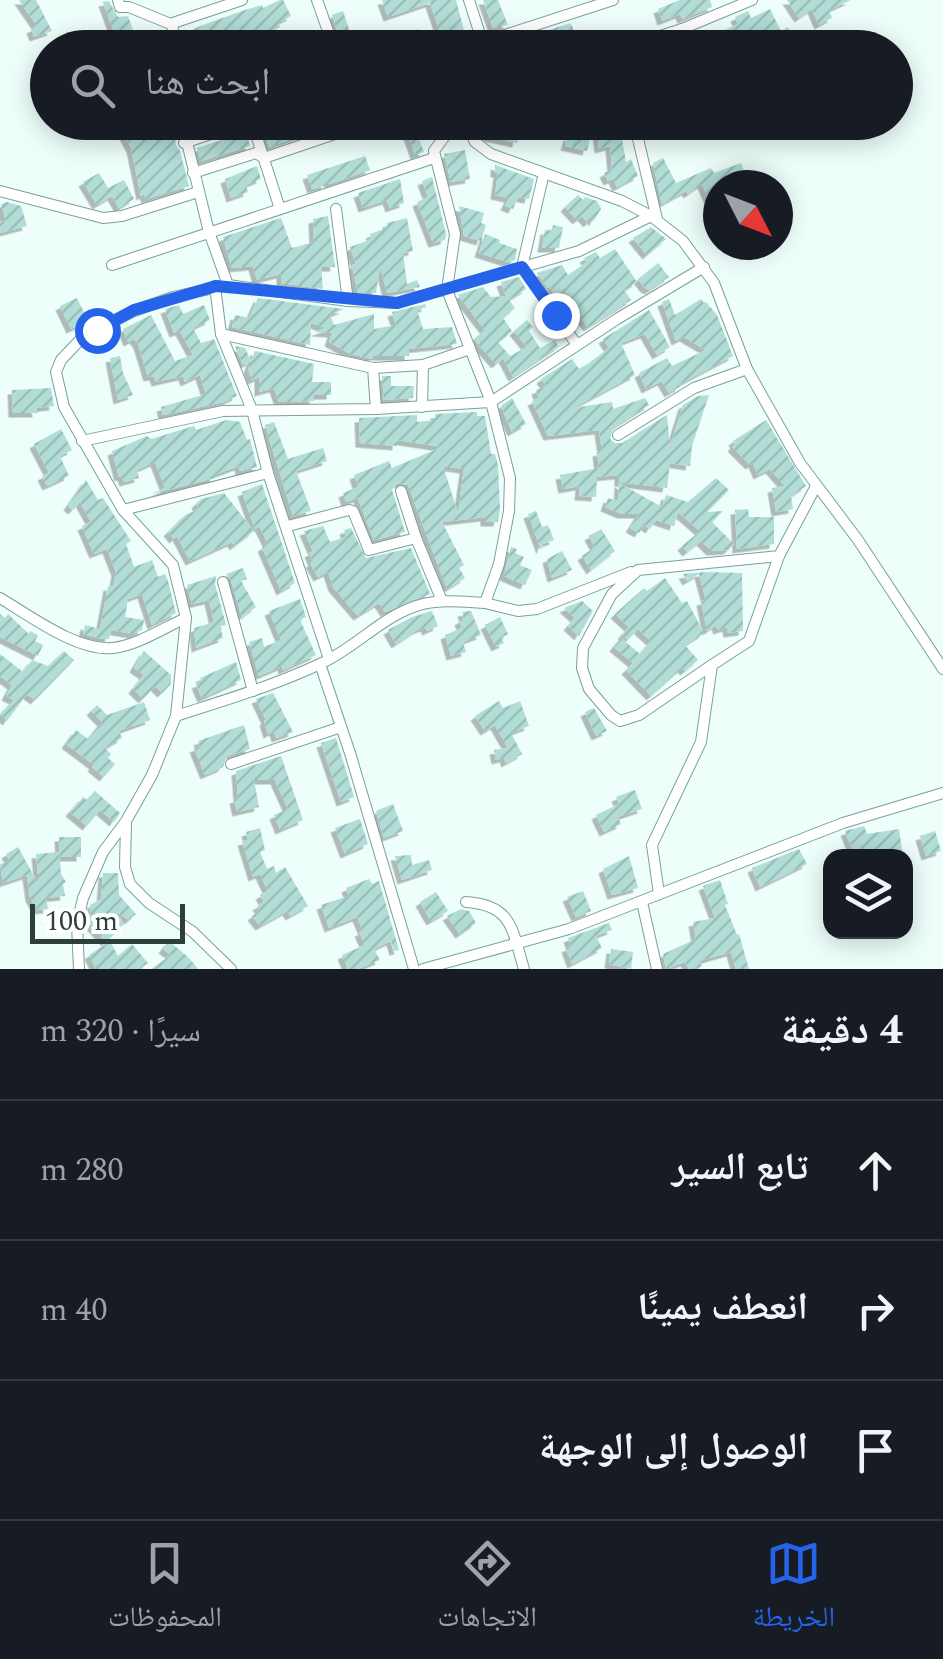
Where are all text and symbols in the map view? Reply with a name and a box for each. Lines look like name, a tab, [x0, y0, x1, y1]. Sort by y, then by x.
search box	[30, 30, 913, 140]
text: ابحث هنا	[145, 54, 270, 112]
icon: search	[65, 58, 120, 113]
north arrow	[703, 170, 793, 260]
route end	[534, 293, 580, 339]
route start	[75, 308, 121, 354]
map controls	[823, 849, 913, 939]
button: layers	[823, 849, 913, 939]
scale bar	[30, 899, 185, 944]
text: 100 m	[45, 900, 118, 943]
text: 4 دقيقة	[781, 999, 903, 1062]
text: سيرًا · 320 m	[40, 1007, 201, 1056]
text: تابع السير	[672, 1139, 808, 1197]
icon: ahead	[848, 1143, 903, 1198]
text: 280 m	[40, 1146, 124, 1195]
text: انعطف يمينًا	[637, 1279, 808, 1337]
icon: right	[848, 1283, 903, 1338]
text: 40 m	[40, 1286, 108, 1335]
text: الوصول إلى الوجهة	[539, 1419, 808, 1477]
icon: arrive	[848, 1423, 903, 1478]
tab: المحفوظات	[108, 1536, 222, 1644]
tab: الاتجاهات	[438, 1536, 537, 1644]
tab: الخريطة	[753, 1536, 835, 1644]

